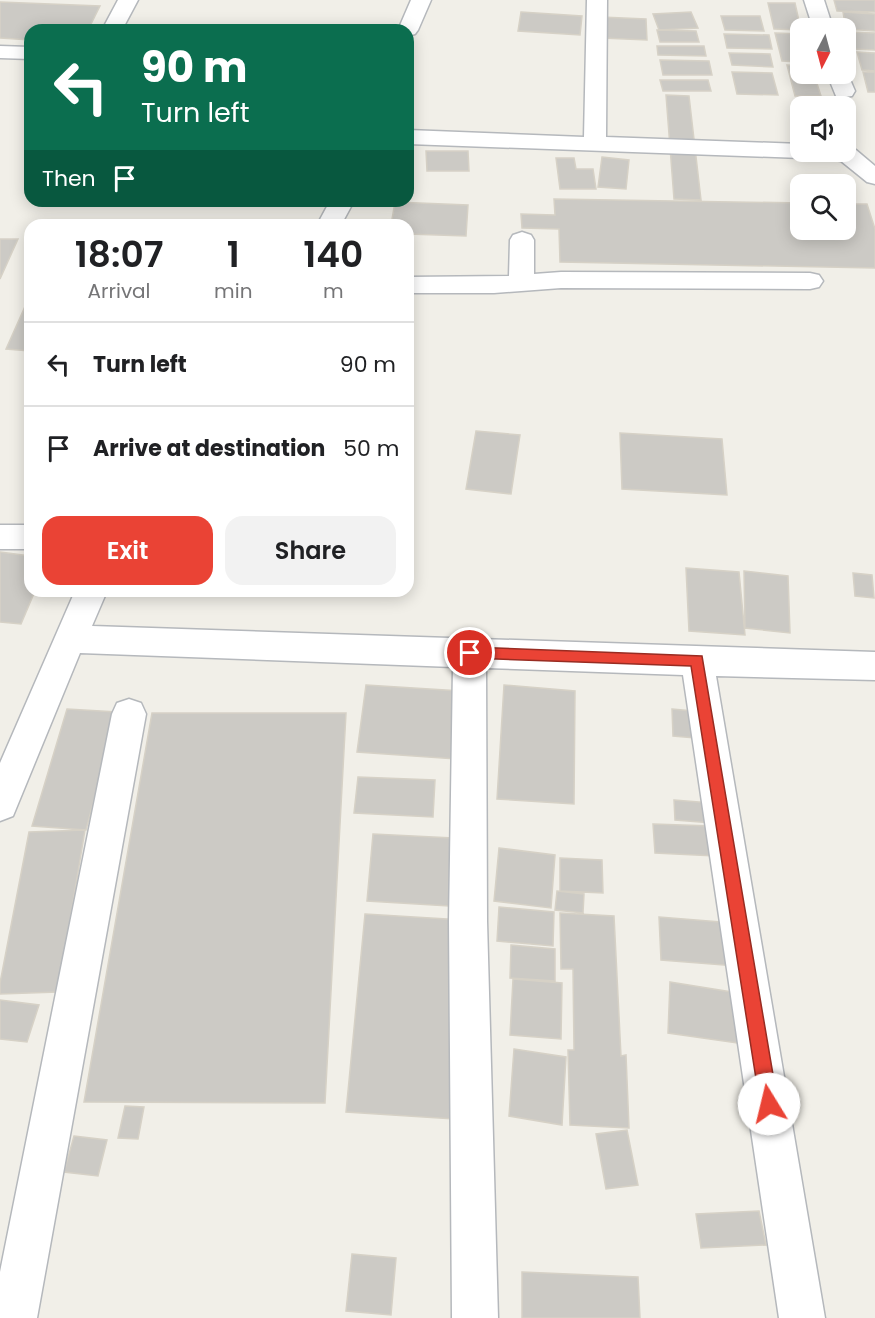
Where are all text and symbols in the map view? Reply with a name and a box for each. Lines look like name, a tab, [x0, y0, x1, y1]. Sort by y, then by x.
north arrow	[790, 18, 856, 84]
map controls	[790, 18, 856, 240]
text: 90 m	[141, 38, 248, 97]
icon: left	[42, 48, 120, 126]
text: Turn left	[141, 94, 250, 131]
button: sound	[790, 96, 856, 162]
icon: arrive	[108, 162, 141, 195]
text: Then	[42, 163, 96, 194]
button: search	[790, 174, 856, 240]
text: 18:07	[75, 229, 163, 280]
text: 1	[227, 229, 240, 280]
text: 140	[303, 229, 363, 280]
text: Arrival	[88, 277, 151, 305]
text: min	[214, 277, 252, 305]
text: m	[323, 277, 344, 305]
icon: left	[42, 348, 75, 381]
text: Turn left	[93, 349, 187, 380]
text: 90 m	[340, 349, 396, 380]
icon: arrive	[42, 432, 75, 465]
text: Arrive at destination	[93, 433, 325, 464]
text: 50 m	[343, 433, 399, 464]
button: Exit	[42, 516, 213, 585]
button: Share	[225, 516, 396, 585]
pin	[444, 627, 495, 678]
icon: arrive	[453, 636, 486, 669]
position arrow	[737, 1072, 801, 1136]

